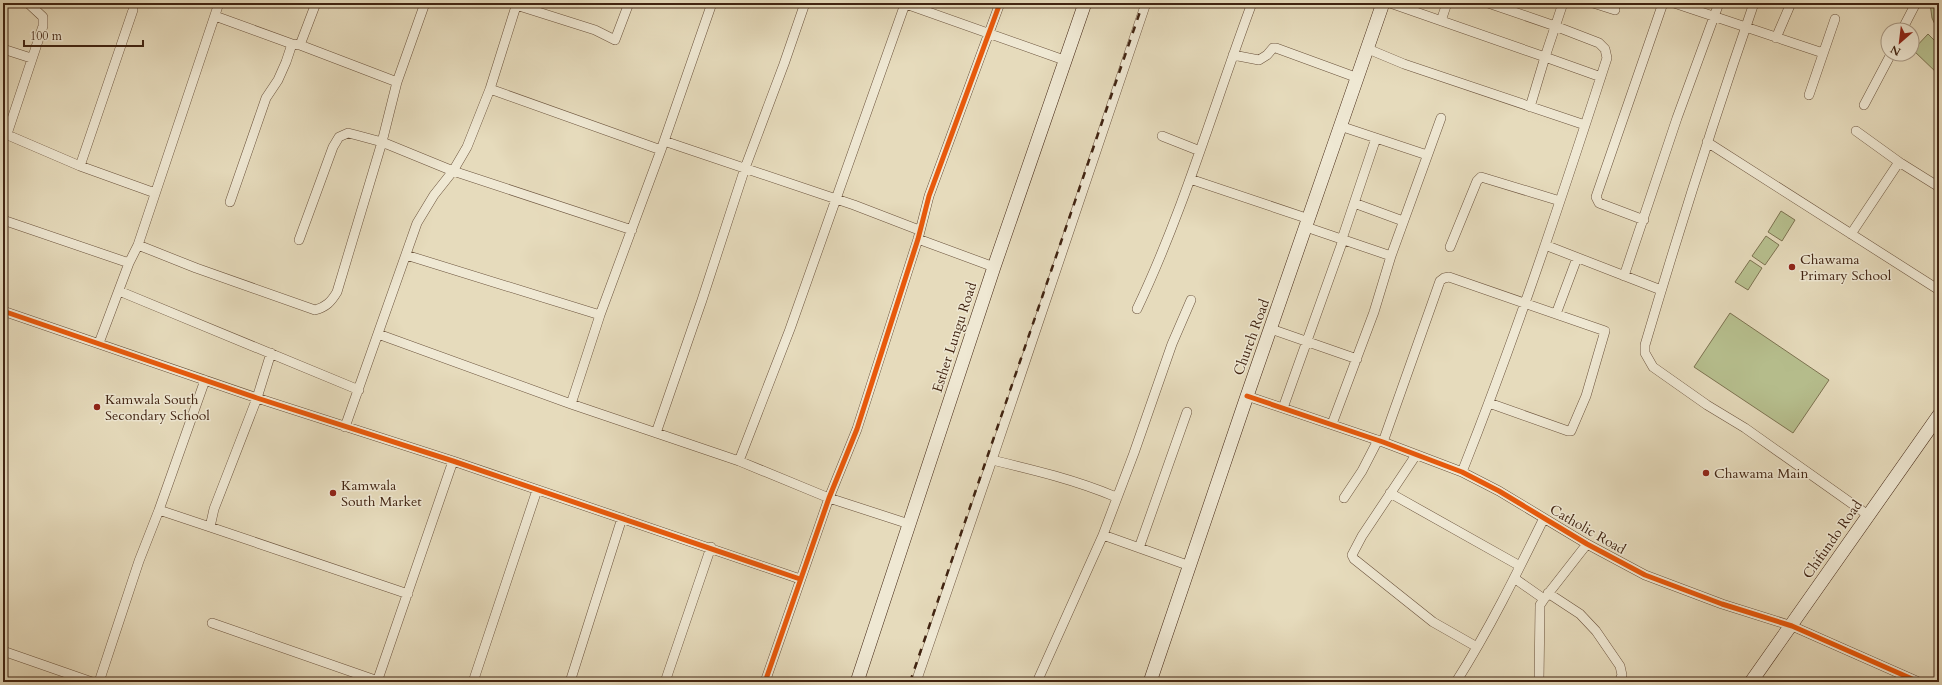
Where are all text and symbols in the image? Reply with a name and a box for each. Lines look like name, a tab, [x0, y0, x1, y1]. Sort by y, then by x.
scale bar	[24, 22, 143, 48]
north arrow	[1880, 22, 1920, 62]
text: 100 m	[30, 28, 63, 44]
text: N	[1887, 41, 1903, 59]
place label: Chawama Primary School	[1800, 250, 1892, 285]
marker: Chawama Primary School	[1787, 262, 1797, 272]
street label: Esther Lungu Road	[928, 279, 981, 395]
street label: Church Road	[1229, 296, 1274, 378]
place label: Kamwala South Secondary School	[105, 390, 210, 425]
marker: Kamwala South Secondary School	[92, 402, 102, 412]
place label: Chawama Main	[1714, 464, 1809, 483]
marker: Chawama Main	[1701, 468, 1711, 478]
place label: Kamwala South Market	[341, 476, 422, 511]
marker: Kamwala South Market	[328, 488, 338, 498]
street label: Chifundo Road	[1798, 496, 1867, 582]
street label: Catholic Road	[1546, 500, 1630, 559]

